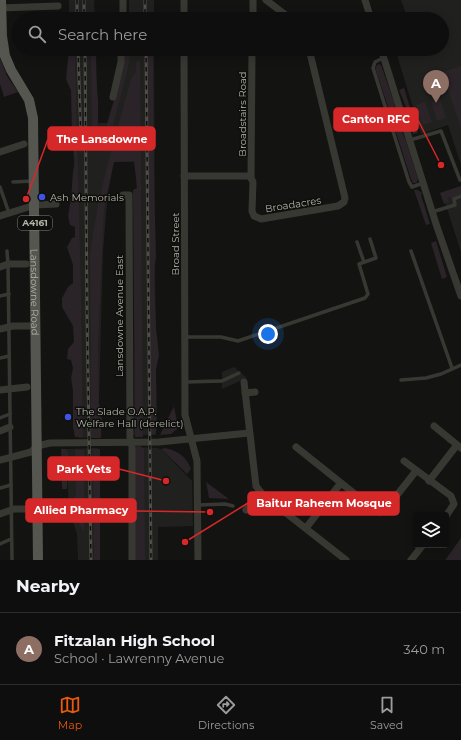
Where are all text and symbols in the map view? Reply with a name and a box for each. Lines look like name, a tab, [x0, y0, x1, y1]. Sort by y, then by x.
search box	[12, 12, 449, 56]
icon: search	[26, 23, 48, 45]
text: Search here	[58, 25, 147, 44]
pin: A	[423, 70, 449, 103]
street label: Broadstairs Road	[236, 71, 249, 157]
callout: Canton RFC	[334, 108, 418, 131]
text: Canton RFC	[342, 112, 410, 126]
callout: The Lansdowne	[48, 127, 155, 150]
text: The Lansdowne	[57, 132, 148, 146]
place label: Ash Memorials	[50, 191, 124, 204]
marker: Ash Memorials	[37, 192, 47, 202]
street label: Broadacres	[264, 194, 322, 215]
street label: Broad Street	[169, 212, 182, 276]
road number: A4161	[18, 216, 52, 230]
street label: Lansdowne Road	[27, 249, 41, 336]
street label: Lansdowne Avenue East	[113, 255, 126, 377]
your location	[258, 324, 278, 344]
place label: The Slade O.A.P. Welfare Hall (derelict)	[76, 405, 184, 430]
marker: The Slade O.A.P. Welfare Hall (derelict)	[63, 412, 73, 422]
callout: Park Vets	[48, 457, 119, 480]
text: Park Vets	[57, 462, 112, 476]
callout: Baitur Raheem Mosque	[248, 492, 399, 515]
text: Baitur Raheem Mosque	[256, 496, 392, 510]
callout: Allied Pharmacy	[26, 499, 136, 522]
text: Allied Pharmacy	[33, 503, 129, 517]
map controls	[413, 512, 449, 548]
button: layers	[413, 512, 449, 548]
text: Nearby	[16, 576, 80, 596]
text: Fitzalan High School	[54, 631, 215, 650]
text: A	[24, 641, 34, 657]
text: 340 m	[403, 641, 445, 657]
text: School · Lawrenny Avenue	[54, 650, 224, 666]
tab: Map	[58, 694, 82, 732]
tab: Directions	[198, 694, 254, 732]
tab: Saved	[370, 694, 403, 732]

